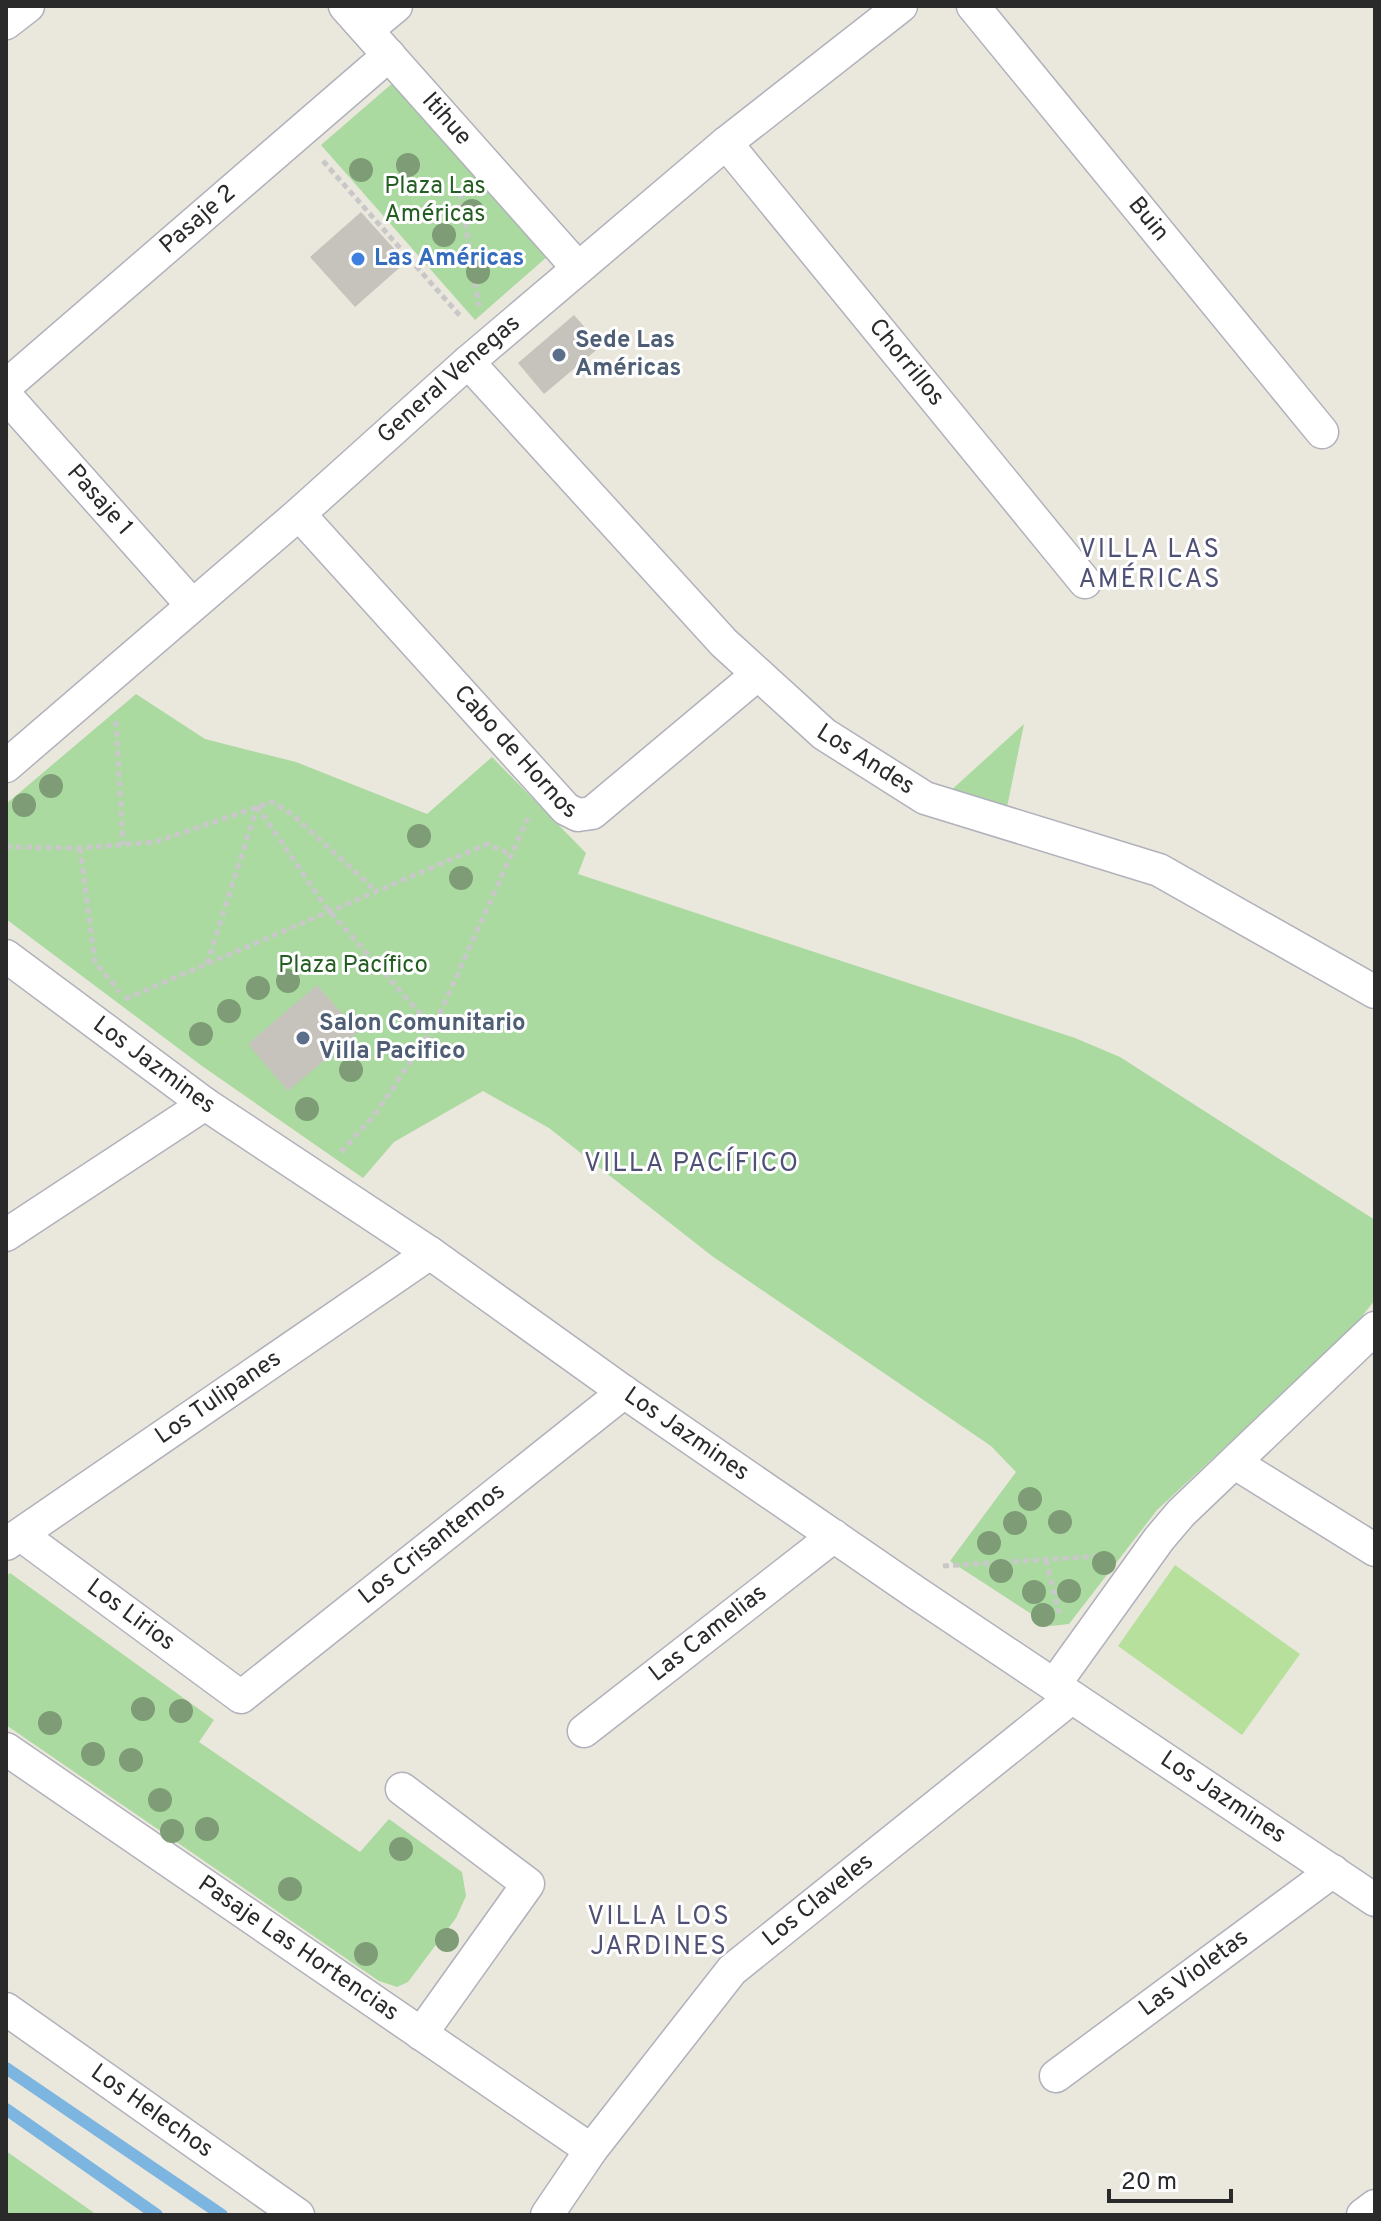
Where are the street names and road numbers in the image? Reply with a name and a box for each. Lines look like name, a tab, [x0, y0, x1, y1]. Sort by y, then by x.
street label: Itihue	[414, 87, 478, 152]
street label: Pasaje 2	[154, 179, 242, 261]
street label: Buin	[1121, 191, 1175, 248]
street label: General Venegas	[372, 309, 527, 451]
street label: Chorrillos	[861, 313, 950, 413]
street label: Pasaje 1	[60, 459, 139, 542]
street label: Cabo de Hornos	[447, 679, 581, 827]
street label: Los Andes	[811, 718, 920, 802]
street label: Los Jazmines	[86, 1010, 221, 1121]
street label: Los Tulipanes	[150, 1344, 287, 1452]
street label: Los Jazmines	[618, 1381, 755, 1488]
street label: Los Crisantemos	[353, 1477, 512, 1612]
street label: Los Lirios	[80, 1573, 181, 1658]
street label: Las Camelias	[644, 1579, 774, 1689]
street label: Los Jazmines	[1154, 1745, 1292, 1851]
street label: Los Claveles	[757, 1847, 880, 1954]
street label: Pasaje Las Hortencias	[192, 1870, 404, 2029]
street label: Las Violetas	[1134, 1923, 1255, 2024]
street label: Los Helechos	[84, 2058, 219, 2165]

